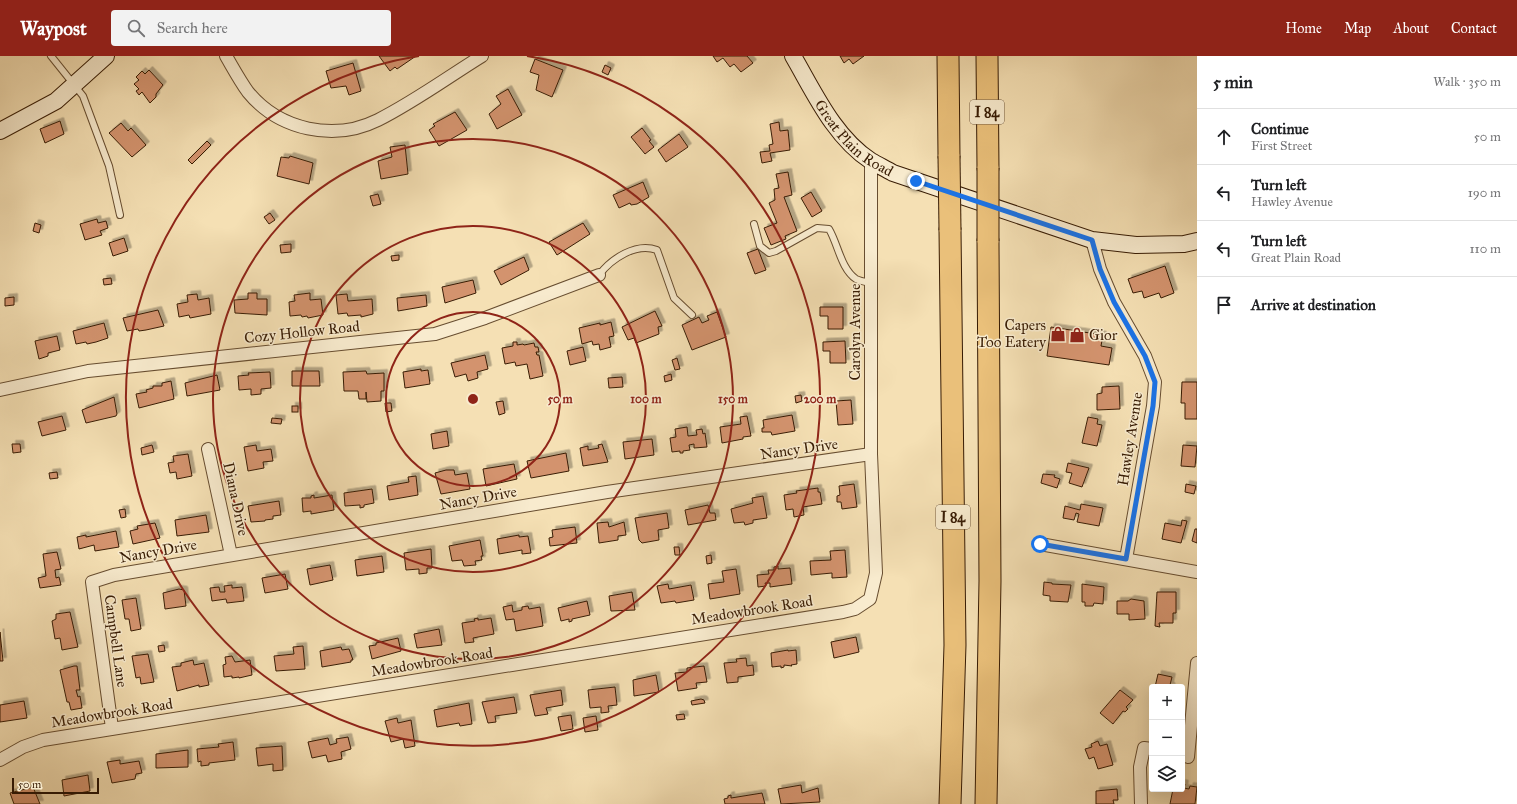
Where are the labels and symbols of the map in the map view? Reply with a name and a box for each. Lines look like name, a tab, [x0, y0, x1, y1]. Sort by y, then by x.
street label: Great Plain Road	[811, 96, 897, 181]
road number: I 84	[970, 100, 1004, 124]
route end	[907, 172, 925, 190]
street label: Carolyn Avenue	[846, 284, 864, 380]
place label: Capers Too Eatery	[977, 316, 1047, 351]
street label: Cozy Hollow Road	[243, 317, 361, 347]
shop icon: Capers Too Eatery	[1049, 325, 1067, 343]
shop icon: Gior	[1068, 326, 1086, 344]
place label: Gior	[1089, 326, 1118, 344]
street label: Hawley Avenue	[1114, 391, 1146, 487]
centre of rings	[466, 392, 480, 406]
text: 50 m	[547, 392, 574, 406]
text: 100 m	[630, 392, 663, 406]
text: 150 m	[718, 392, 749, 406]
text: 200 m	[804, 392, 837, 406]
street label: Nancy Drive	[759, 435, 839, 463]
street label: Diana Drive	[219, 461, 253, 537]
street label: Nancy Drive	[438, 482, 518, 514]
road number: I 84	[936, 505, 970, 529]
street label: Nancy Drive	[118, 535, 198, 567]
route start	[1031, 535, 1049, 553]
street label: Meadowbrook Road	[690, 591, 815, 629]
street label: Campbell Lane	[101, 594, 131, 688]
street label: Meadowbrook Road	[370, 643, 495, 681]
street label: Meadowbrook Road	[50, 694, 175, 732]
scale bar	[12, 776, 99, 795]

